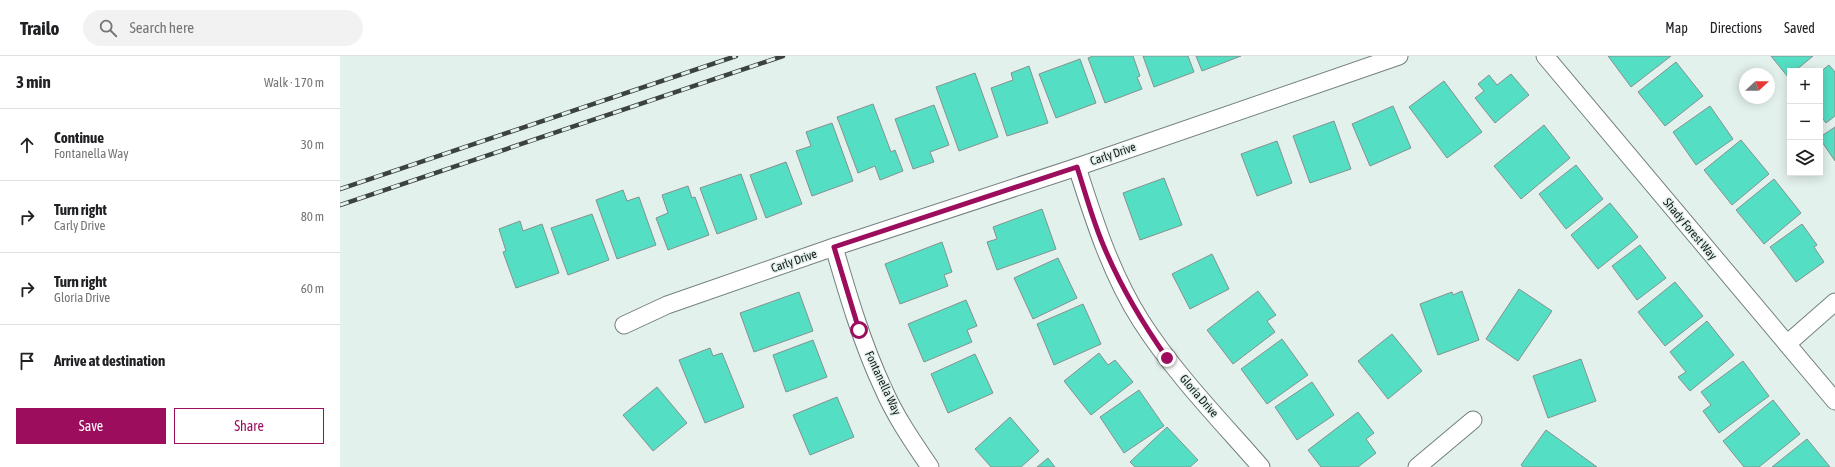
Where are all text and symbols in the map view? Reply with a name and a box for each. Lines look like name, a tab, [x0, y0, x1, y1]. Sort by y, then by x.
search box	[83, 10, 363, 46]
text: Trailo	[20, 17, 59, 39]
icon: search	[97, 17, 119, 39]
text: Search here	[129, 19, 194, 36]
text: Map	[1665, 20, 1688, 36]
text: Directions	[1710, 20, 1762, 36]
text: Saved	[1784, 20, 1815, 36]
north arrow	[1739, 68, 1775, 104]
map controls	[1787, 68, 1823, 176]
button: +	[1787, 68, 1823, 104]
text: 3 min	[16, 72, 51, 92]
text: Walk · 170 m	[264, 75, 324, 90]
button: −	[1787, 104, 1823, 140]
text: Continue	[54, 129, 104, 146]
icon: ahead	[16, 134, 38, 156]
text: 30 m	[301, 137, 324, 152]
street label: Carly Drive	[1088, 140, 1138, 168]
button: layers	[1787, 140, 1823, 176]
text: Fontanella Way	[54, 146, 129, 161]
street label: Shady Forest Way	[1660, 195, 1720, 263]
text: Turn right	[54, 201, 107, 218]
icon: right	[16, 206, 38, 228]
text: 80 m	[301, 209, 324, 224]
text: Carly Drive	[54, 218, 105, 233]
street label: Carly Drive	[769, 247, 819, 275]
text: Turn right	[54, 273, 107, 290]
icon: right	[16, 278, 38, 300]
text: 60 m	[301, 281, 324, 296]
text: Gloria Drive	[54, 290, 110, 305]
route start	[850, 321, 868, 339]
street label: Fontanella Way	[862, 349, 904, 417]
route end	[1158, 349, 1176, 367]
icon: arrive	[16, 350, 38, 372]
text: Arrive at destination	[54, 352, 165, 369]
street label: Gloria Drive	[1177, 372, 1221, 420]
button: Save	[16, 408, 166, 444]
button: Share	[174, 408, 324, 444]

